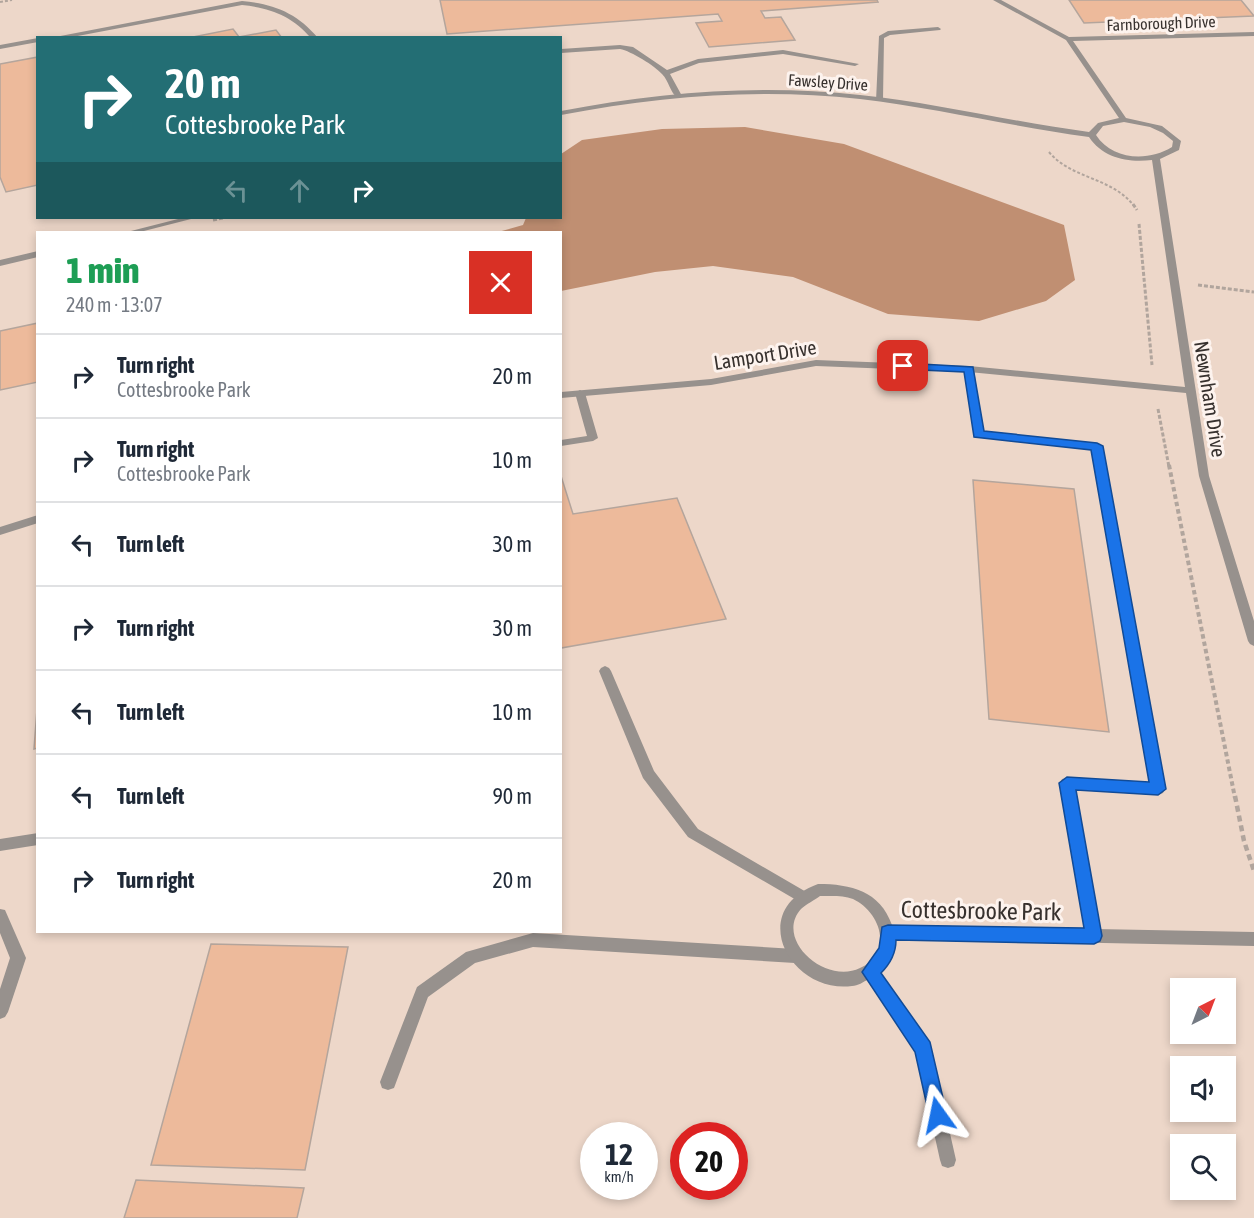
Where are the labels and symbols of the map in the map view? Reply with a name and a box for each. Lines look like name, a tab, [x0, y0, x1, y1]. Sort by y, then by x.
street label: Farnborough Drive	[1106, 12, 1216, 35]
street label: Fawsley Drive	[788, 70, 868, 95]
street label: Lamport Drive	[712, 335, 818, 374]
street label: Newnham Drive	[1190, 339, 1231, 459]
pin	[877, 340, 928, 391]
street label: Cottesbrooke Park	[901, 896, 1062, 925]
north arrow	[1170, 978, 1236, 1044]
position arrow	[906, 1083, 970, 1147]
speed limit sign: 20	[670, 1122, 748, 1200]

